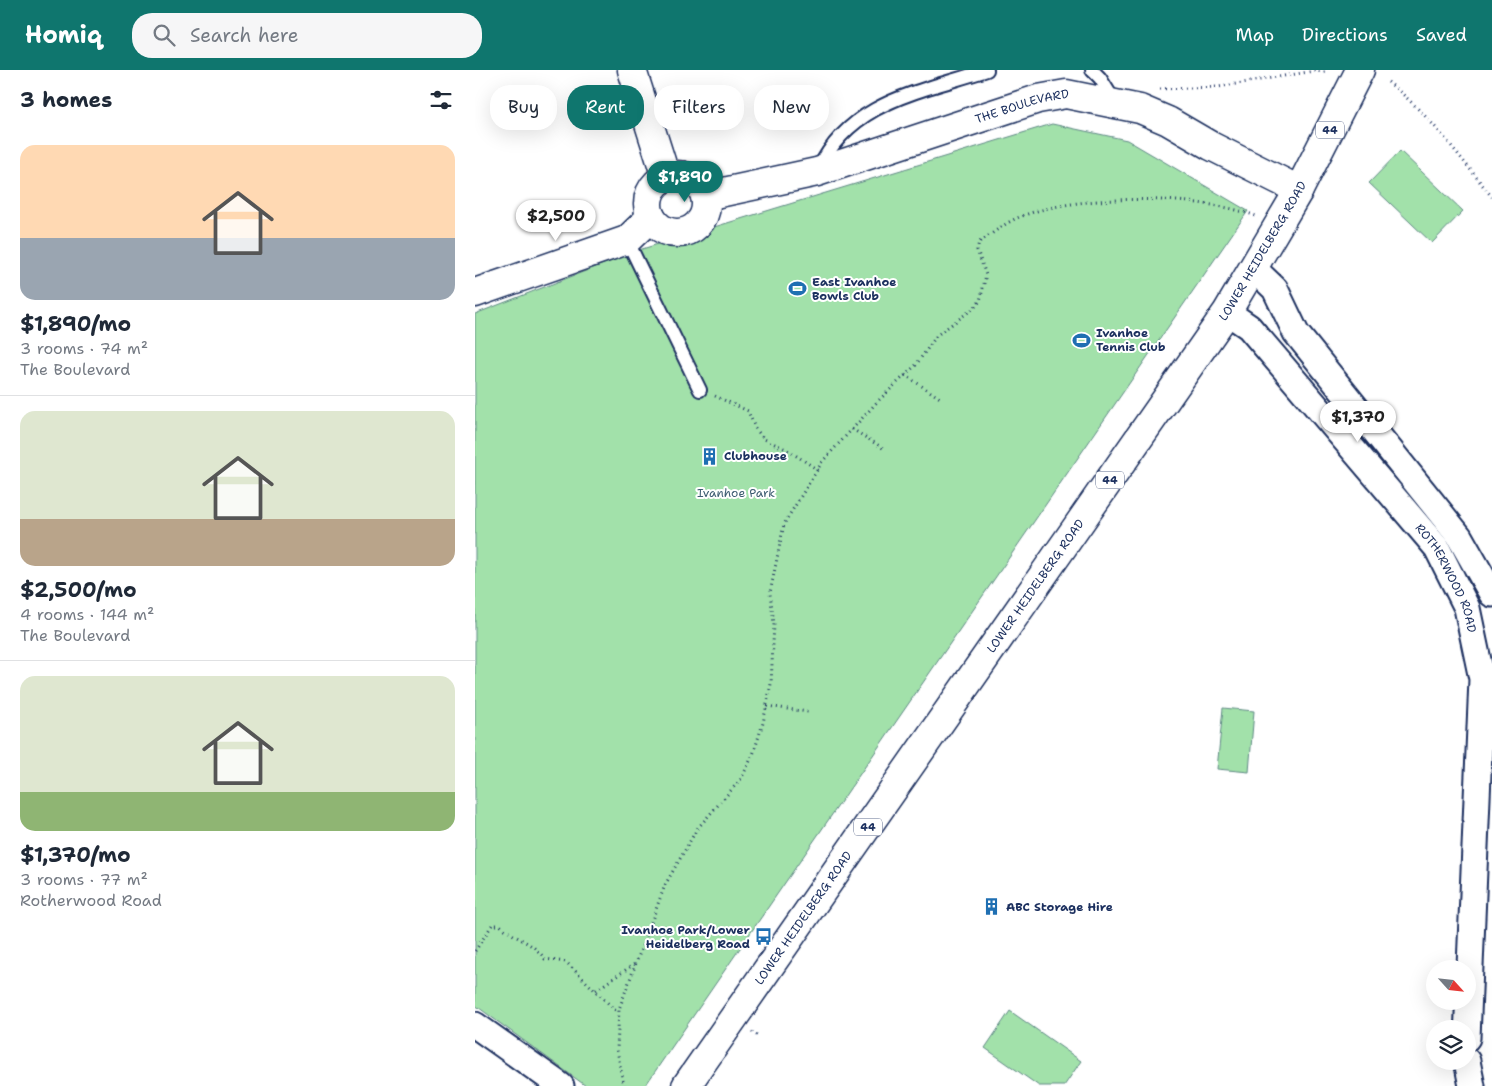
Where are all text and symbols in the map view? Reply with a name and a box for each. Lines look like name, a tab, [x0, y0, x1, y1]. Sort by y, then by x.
search box	[132, 13, 482, 58]
text: Homiq	[25, 19, 102, 51]
icon: search	[150, 21, 178, 49]
text: Search here	[190, 23, 299, 48]
text: Map	[1236, 23, 1274, 47]
text: Directions	[1302, 23, 1388, 47]
text: Saved	[1416, 23, 1467, 47]
chip: Buy	[490, 85, 557, 130]
chip: Rent	[567, 85, 644, 130]
chip: Filters	[654, 85, 744, 130]
chip: New	[754, 85, 829, 130]
text: 3 homes	[20, 86, 112, 114]
icon: filters	[427, 86, 455, 114]
street label: THE BOULEVARD	[973, 86, 1070, 127]
road number: 44	[1316, 122, 1344, 138]
pin: $1,890	[644, 160, 726, 203]
text: $1,890	[658, 166, 712, 187]
icon: home	[193, 178, 283, 268]
street label: LOWER HEIDELBERG ROAD	[1215, 178, 1310, 324]
pin: $2,500	[515, 200, 597, 242]
text: $2,500	[527, 205, 585, 226]
place label: East Ivanhoe Bowls Club	[812, 274, 896, 304]
sports icon: East Ivanhoe Bowls Club	[788, 279, 808, 299]
text: $1,890/mo	[20, 310, 131, 338]
place label: Ivanhoe Tennis Club	[1096, 325, 1165, 355]
sports icon: Ivanhoe Tennis Club	[1072, 330, 1092, 350]
text: 3 rooms · 74 m²	[20, 338, 148, 359]
text: The Boulevard	[20, 359, 130, 380]
pin: $1,370	[1317, 400, 1399, 443]
text: $1,370	[1331, 406, 1385, 427]
icon: home	[193, 443, 283, 533]
building icon: Clubhouse	[700, 446, 720, 466]
place label: Clubhouse	[724, 448, 787, 464]
road number: 44	[1096, 472, 1124, 488]
park label: Ivanhoe Park	[697, 485, 775, 501]
street label: LOWER HEIDELBERG ROAD	[983, 516, 1088, 656]
street label: ROTHERWOOD ROAD	[1412, 520, 1480, 634]
text: $2,500/mo	[20, 576, 137, 604]
text: 4 rooms · 144 m²	[20, 604, 154, 625]
text: The Boulevard	[20, 625, 130, 646]
icon: home	[193, 708, 283, 798]
road number: 44	[854, 819, 882, 836]
text: $1,370/mo	[20, 841, 131, 869]
street label: LOWER HEIDELBERG ROAD	[751, 848, 856, 988]
text: 3 rooms · 77 m²	[20, 869, 148, 890]
text: Rotherwood Road	[20, 890, 162, 911]
building icon: ABC Storage Hire	[982, 897, 1002, 917]
place label: ABC Storage Hire	[1006, 899, 1113, 915]
place label: Ivanhoe Park/Lower Heidelberg Road	[621, 922, 751, 952]
bus stop icon: Ivanhoe Park/Lower Heidelberg Road	[754, 927, 774, 947]
north arrow	[1426, 960, 1476, 1010]
map controls	[1426, 960, 1476, 1070]
button: layers	[1426, 1020, 1476, 1070]

